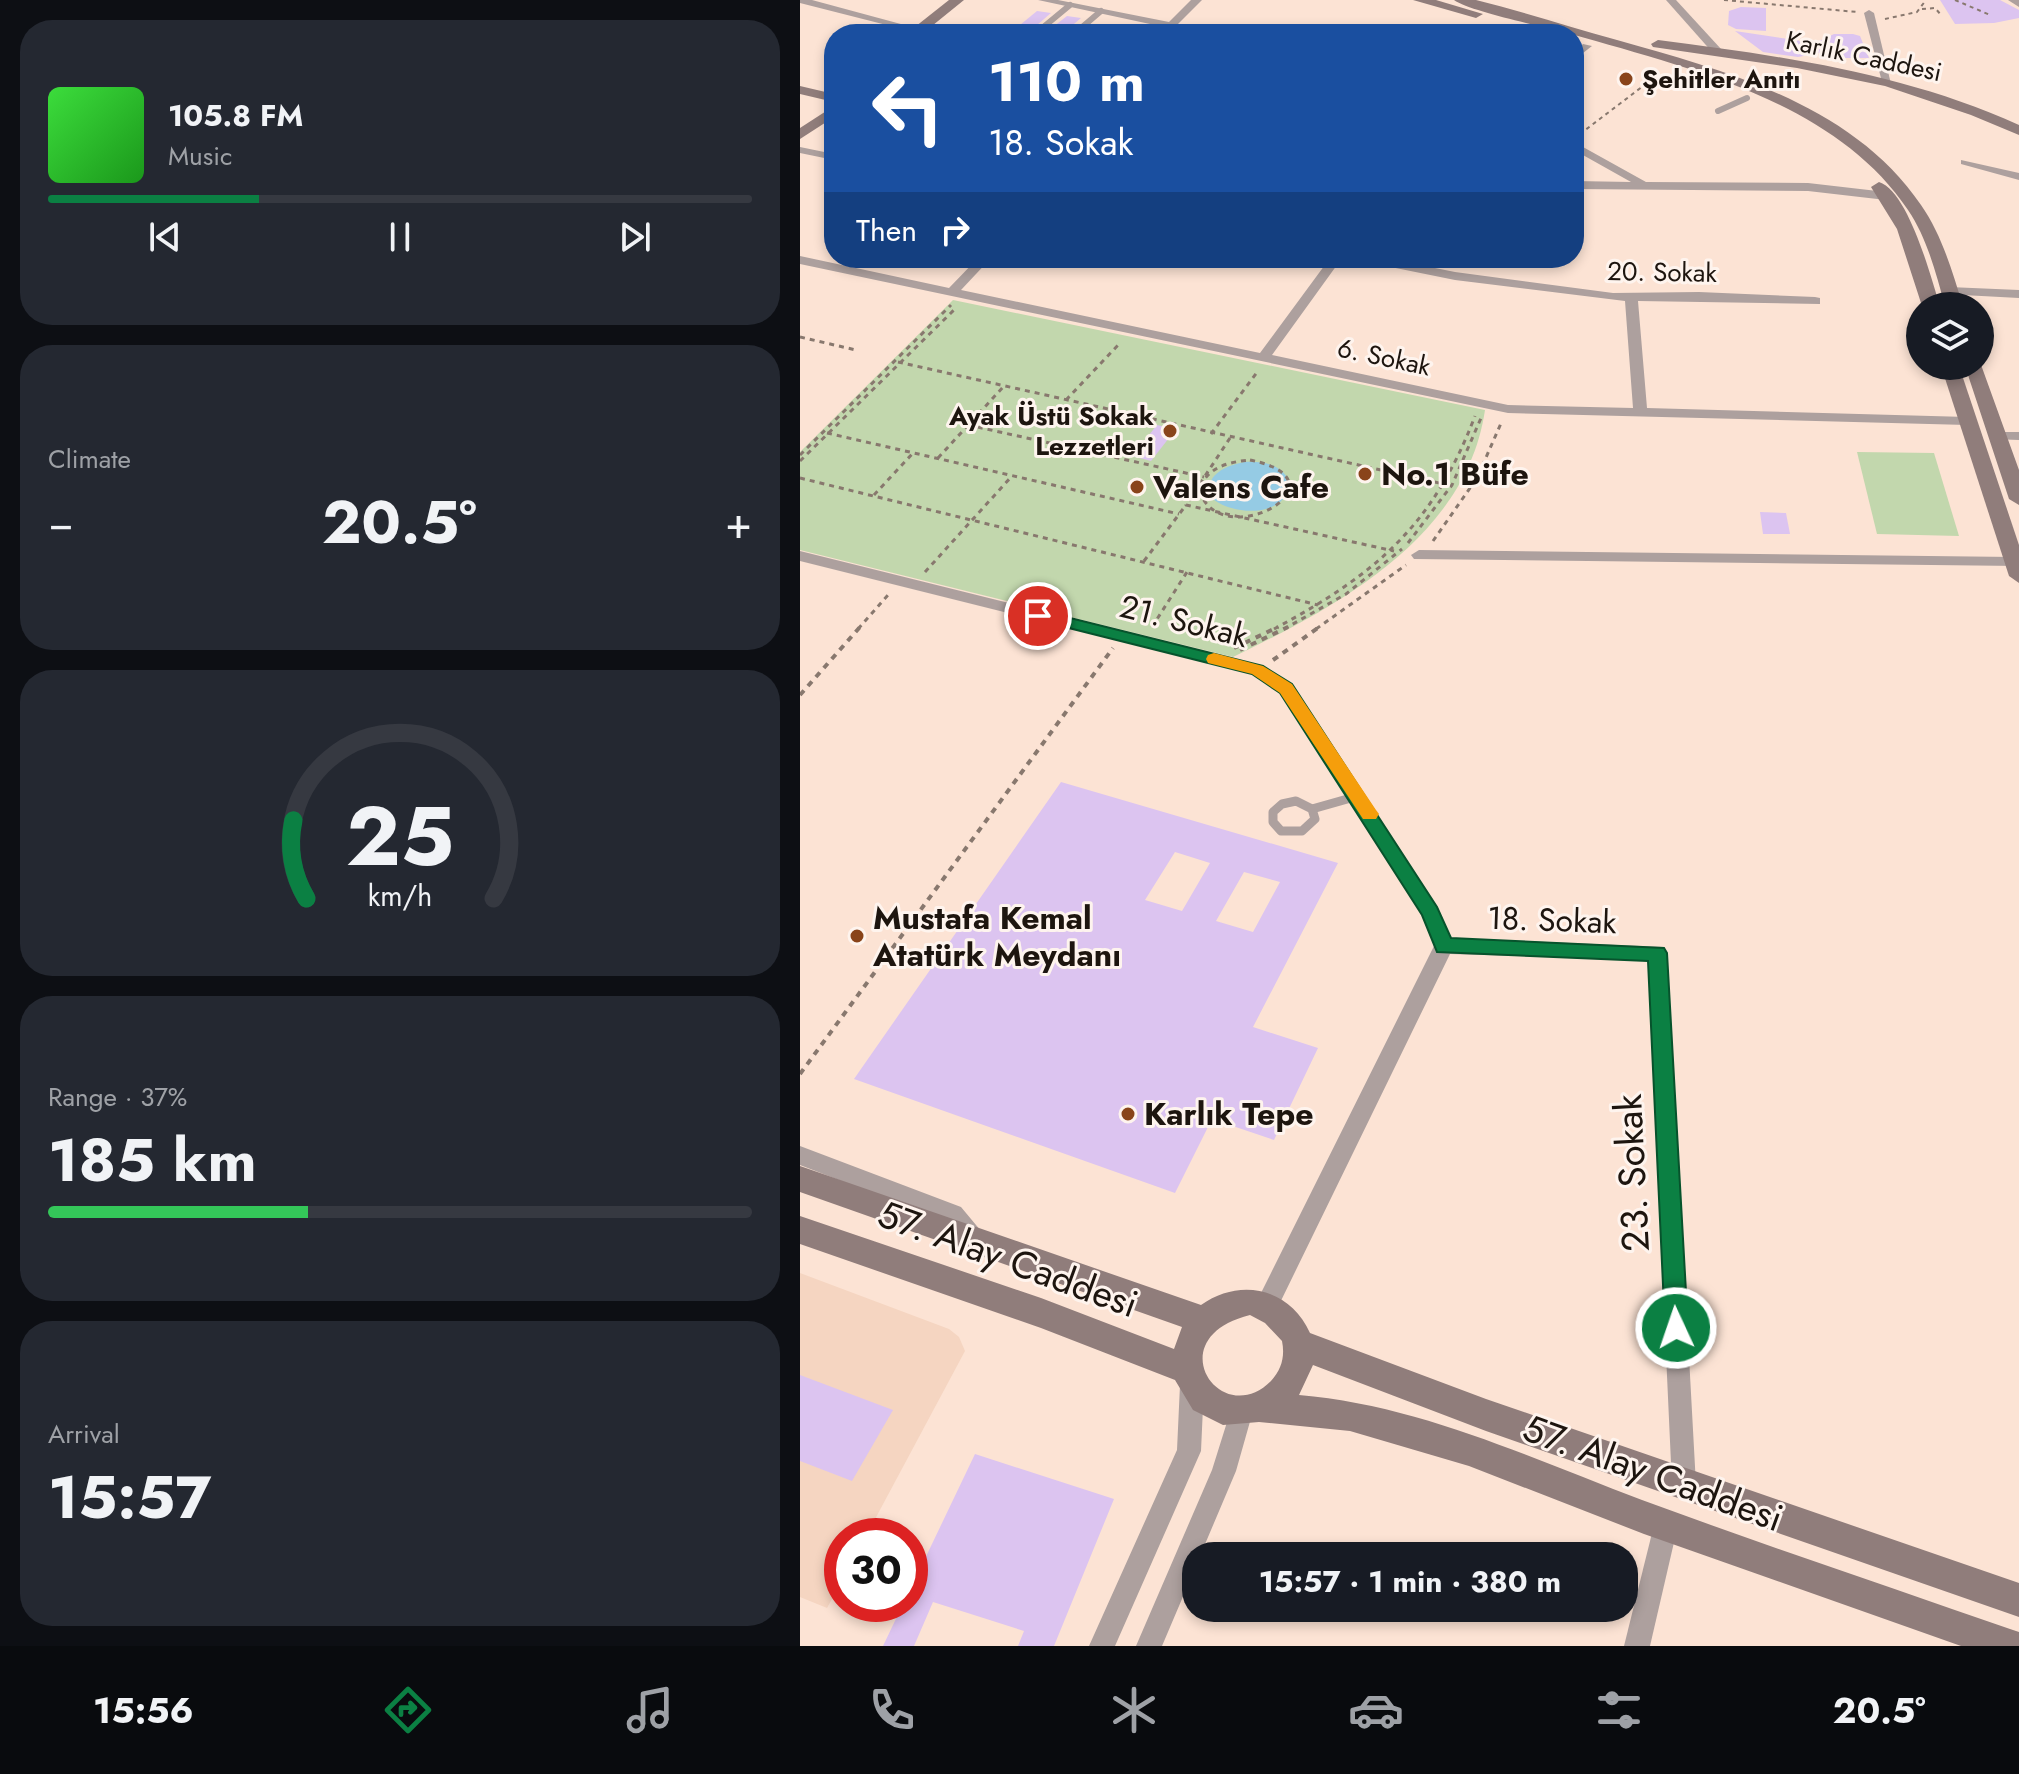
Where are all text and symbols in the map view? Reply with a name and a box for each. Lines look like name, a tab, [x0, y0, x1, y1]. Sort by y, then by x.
street label: Karlık Caddesi	[1782, 21, 1946, 91]
text: 110 m	[988, 41, 1145, 122]
icon: left	[856, 56, 960, 160]
place label: Şehitler Anıtı	[1642, 60, 1800, 98]
marker: Şehitler Anıtı	[1617, 70, 1635, 88]
text: 105.8 FM	[168, 94, 303, 137]
text: 18. Sokak	[988, 116, 1133, 168]
text: Music	[168, 137, 232, 175]
icon: right	[933, 208, 977, 252]
text: Then	[856, 209, 917, 252]
icon: previous	[143, 215, 187, 259]
icon: pause	[378, 215, 422, 259]
icon: next	[613, 215, 657, 259]
street label: 20. Sokak	[1607, 252, 1718, 292]
map controls	[1906, 292, 1994, 380]
button: layers	[1906, 292, 1994, 380]
street label: 6. Sokak	[1334, 329, 1435, 386]
place label: Ayak Üstü Sokak Lezzetleri	[948, 397, 1154, 465]
marker: Ayak Üstü Sokak Lezzetleri	[1161, 422, 1179, 440]
text: Climate	[48, 440, 131, 478]
place label: No.1 Büfe	[1381, 451, 1529, 497]
place label: Valens Cafe	[1152, 464, 1329, 510]
marker: No.1 Büfe	[1356, 465, 1374, 483]
marker: Valens Cafe	[1128, 478, 1146, 496]
text: 20.5°	[322, 479, 477, 566]
text: −	[48, 491, 74, 555]
text: +	[725, 491, 752, 555]
pin	[1004, 582, 1072, 650]
street label: 21. Sokak	[1115, 583, 1254, 659]
icon: arrive	[1016, 594, 1060, 638]
text: 25	[346, 776, 454, 896]
text: km/h	[368, 875, 432, 917]
place label: Mustafa Kemal Atatürk Meydanı	[872, 895, 1121, 978]
street label: 18. Sokak	[1487, 895, 1618, 945]
marker: Mustafa Kemal Atatürk Meydanı	[848, 927, 866, 945]
text: Range · 37%	[48, 1078, 187, 1116]
place label: Karlık Tepe	[1144, 1091, 1313, 1137]
street label: 23. Sokak	[1600, 1092, 1663, 1253]
marker: Karlık Tepe	[1119, 1105, 1137, 1123]
text: 185 km	[48, 1117, 257, 1204]
street label: 57. Alay Caddesi	[871, 1186, 1146, 1331]
position arrow	[1634, 1286, 1718, 1370]
street label: 57. Alay Caddesi	[1516, 1400, 1791, 1545]
text: Arrival	[48, 1415, 120, 1453]
text: 15:57	[48, 1454, 211, 1541]
speed limit sign: 30	[824, 1518, 928, 1622]
text: 15:57 · 1 min · 380 m	[1259, 1560, 1561, 1603]
icon: directions	[380, 1682, 436, 1738]
icon: music	[622, 1682, 678, 1738]
icon: phone	[864, 1682, 920, 1738]
icon: climate	[1106, 1682, 1162, 1738]
icon: car	[1348, 1682, 1404, 1738]
icon: filters	[1591, 1682, 1647, 1738]
text: 15:56	[93, 1684, 194, 1736]
text: 20.5°	[1833, 1684, 1926, 1736]

